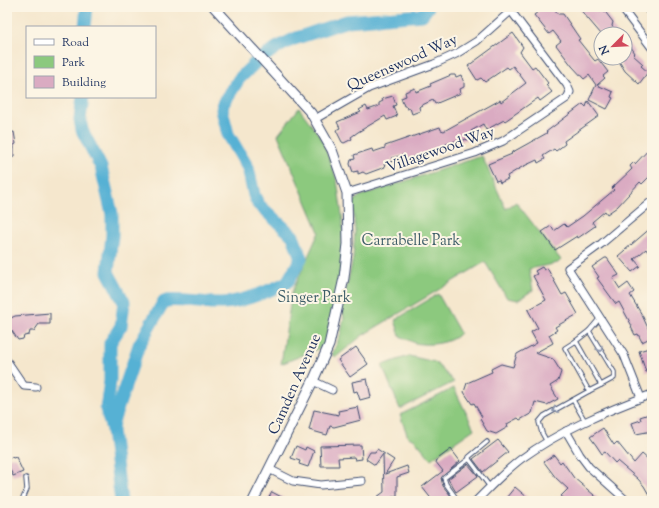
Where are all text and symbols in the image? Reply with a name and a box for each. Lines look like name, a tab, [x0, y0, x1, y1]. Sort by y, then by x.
legend	[26, 26, 156, 98]
north arrow	[593, 26, 633, 66]
street label: Queenswood Way	[344, 29, 462, 97]
text: Road	[62, 34, 89, 52]
text: N	[596, 42, 614, 58]
text: Park	[62, 54, 85, 72]
text: Building	[62, 74, 106, 92]
street label: Villagewood Way	[383, 122, 498, 179]
park label: Carrabelle Park	[362, 231, 460, 252]
park label: Singer Park	[277, 288, 351, 309]
street label: Camden Avenue	[264, 331, 327, 438]
one-way arrow	[596, 345, 603, 352]
one-way arrow	[552, 406, 559, 413]

